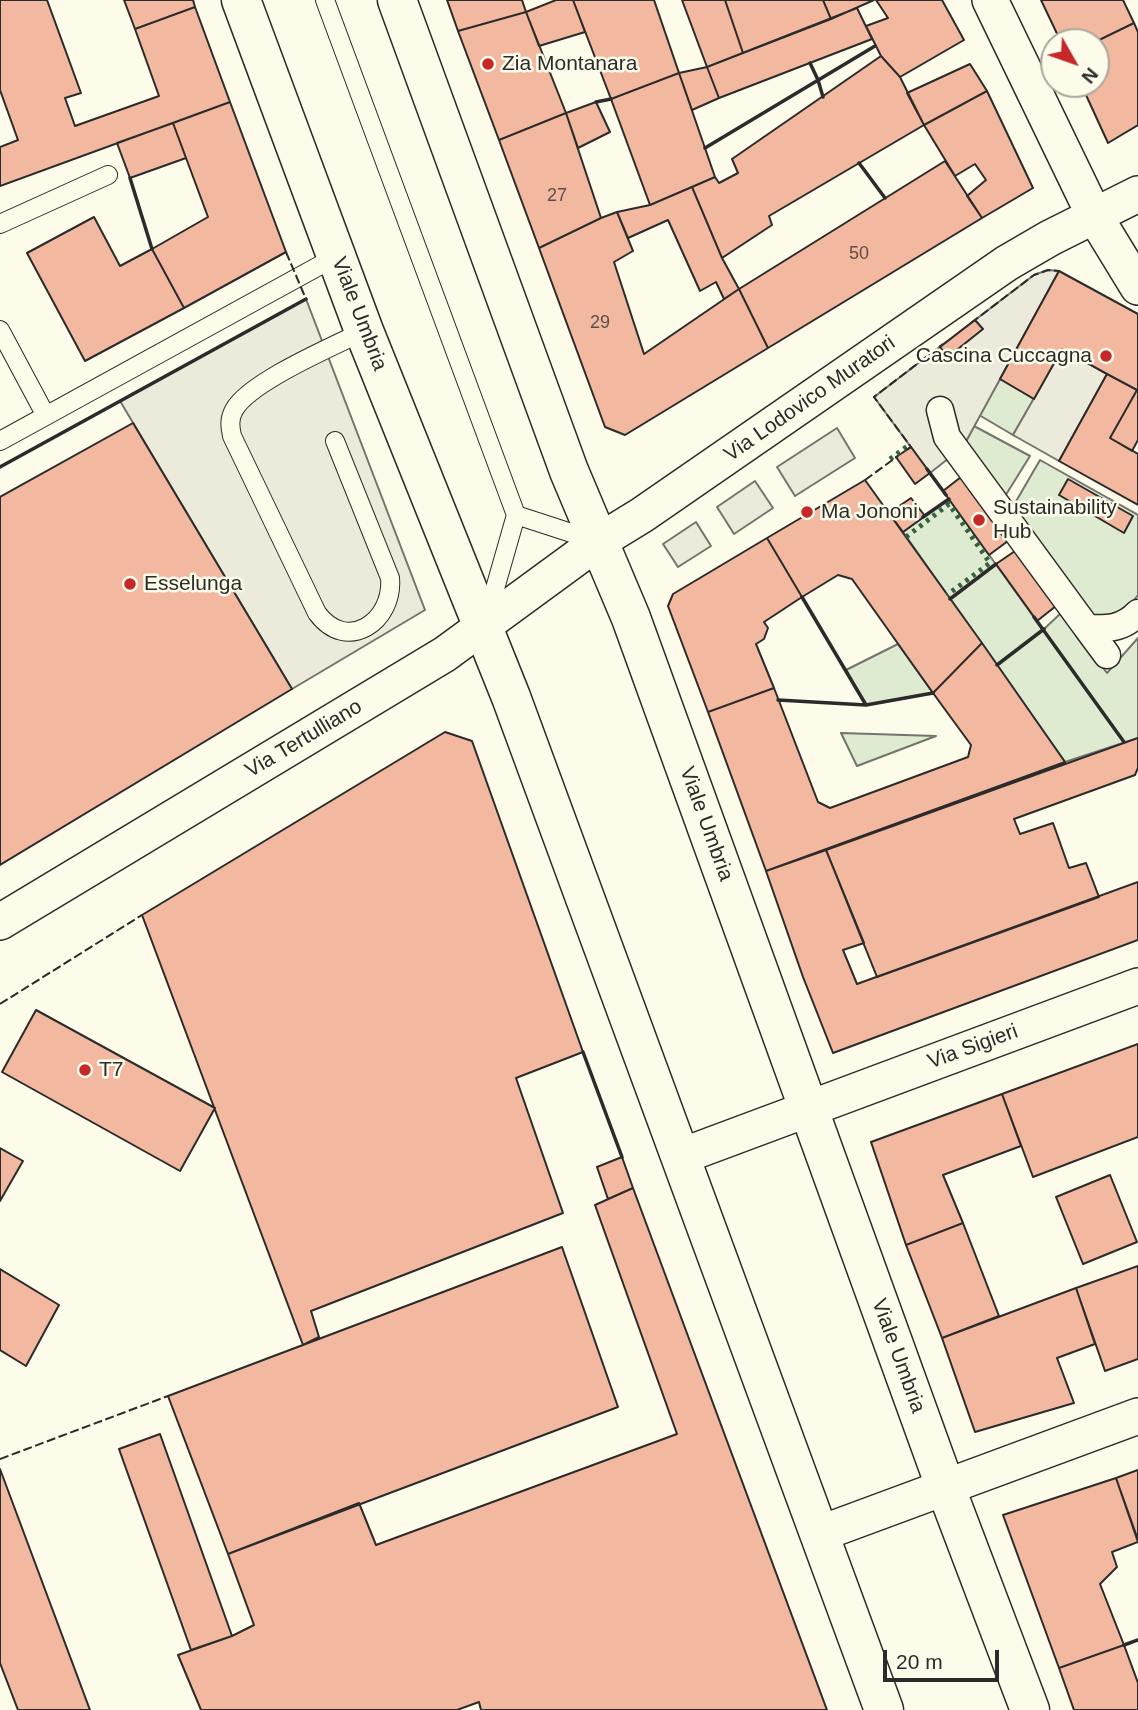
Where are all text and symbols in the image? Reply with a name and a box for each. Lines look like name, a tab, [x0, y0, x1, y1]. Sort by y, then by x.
north arrow	[1040, 28, 1110, 98]
place label: Zia Montanara	[502, 51, 637, 77]
marker: Zia Montanara	[480, 56, 496, 72]
text: N	[1077, 64, 1102, 88]
house number: 27	[547, 185, 567, 207]
house number: 50	[849, 243, 869, 265]
street label: Viale Umbria	[326, 254, 392, 374]
house number: 29	[590, 312, 610, 334]
street label: Via Lodovico Muratori	[720, 331, 900, 467]
place label: Cascina Cuccagna	[916, 343, 1092, 369]
marker: Cascina Cuccagna	[1098, 348, 1114, 364]
place label: Sustainability Hub	[993, 495, 1117, 545]
place label: Ma Jononi	[821, 499, 918, 525]
marker: Ma Jononi	[799, 504, 815, 520]
marker: Sustainability Hub	[971, 512, 987, 528]
place label: Esselunga	[144, 571, 242, 597]
marker: Esselunga	[122, 576, 138, 592]
street label: Via Tertulliano	[241, 694, 367, 784]
street label: Viale Umbria	[674, 763, 738, 885]
street label: Via Sigieri	[924, 1019, 1022, 1075]
place label: T7	[99, 1057, 124, 1083]
marker: T7	[77, 1062, 93, 1078]
street label: Viale Umbria	[866, 1295, 930, 1417]
scale bar	[886, 1636, 1002, 1680]
text: 20 m	[896, 1650, 943, 1673]

